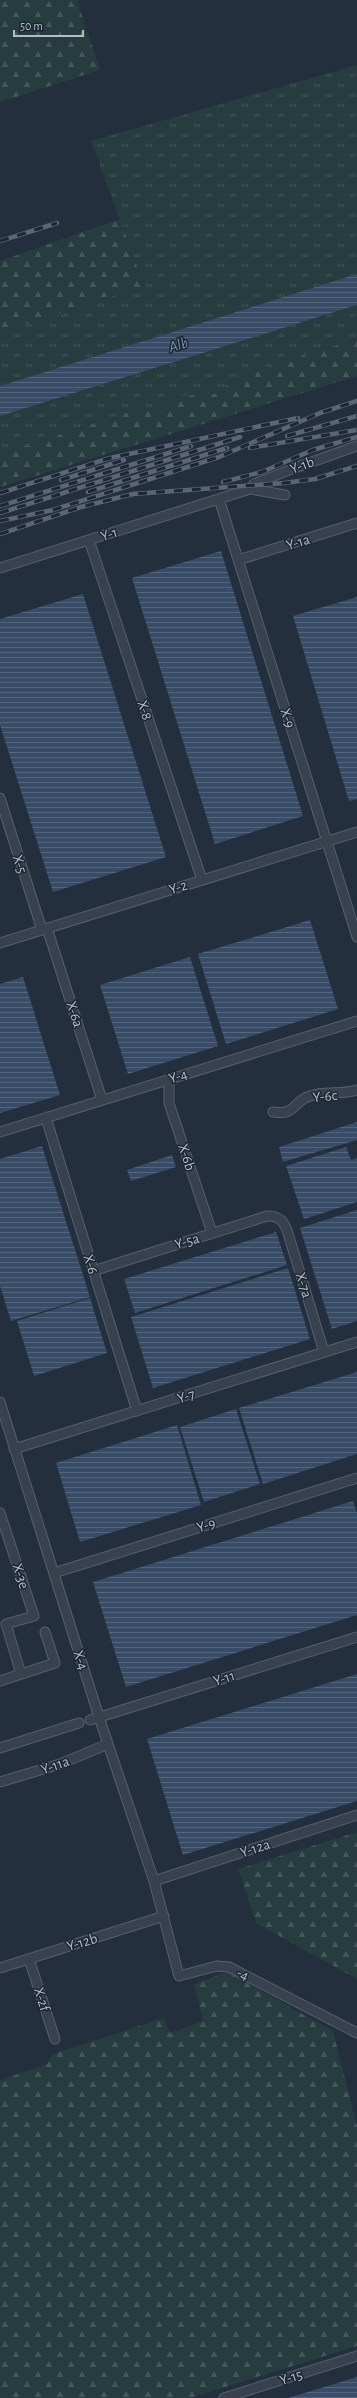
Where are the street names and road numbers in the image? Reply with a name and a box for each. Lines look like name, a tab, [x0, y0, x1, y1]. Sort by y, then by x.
street label: Y-1b	[288, 454, 317, 477]
street label: Y-1	[99, 525, 119, 544]
street label: Y-1a	[285, 532, 312, 553]
street label: X-8	[134, 698, 155, 722]
street label: X-9	[277, 707, 298, 730]
street label: X-5	[10, 853, 29, 875]
street label: Y-2	[167, 878, 189, 897]
street label: X-6a	[63, 999, 86, 1029]
street label: Y-4	[167, 1067, 189, 1086]
street label: Y-6c	[312, 1088, 338, 1105]
street label: X-6b	[175, 1142, 198, 1173]
street label: Y-5a	[173, 1231, 201, 1252]
street label: X-6	[80, 1253, 101, 1276]
street label: X-7a	[293, 1271, 314, 1300]
street label: Y-7	[175, 1387, 197, 1406]
street label: Y-9	[195, 1516, 217, 1535]
street label: X-3e	[9, 1562, 32, 1591]
street label: X-4	[70, 1648, 91, 1672]
street label: Y-11	[211, 1668, 237, 1689]
street label: Y-11a	[39, 1754, 71, 1777]
street label: Y-12a	[238, 1837, 272, 1860]
street label: Y-12b	[65, 1931, 100, 1954]
street label: -4	[234, 1965, 251, 1984]
street label: X-2f	[31, 1985, 53, 2014]
street label: Y-15	[278, 2367, 304, 2388]

